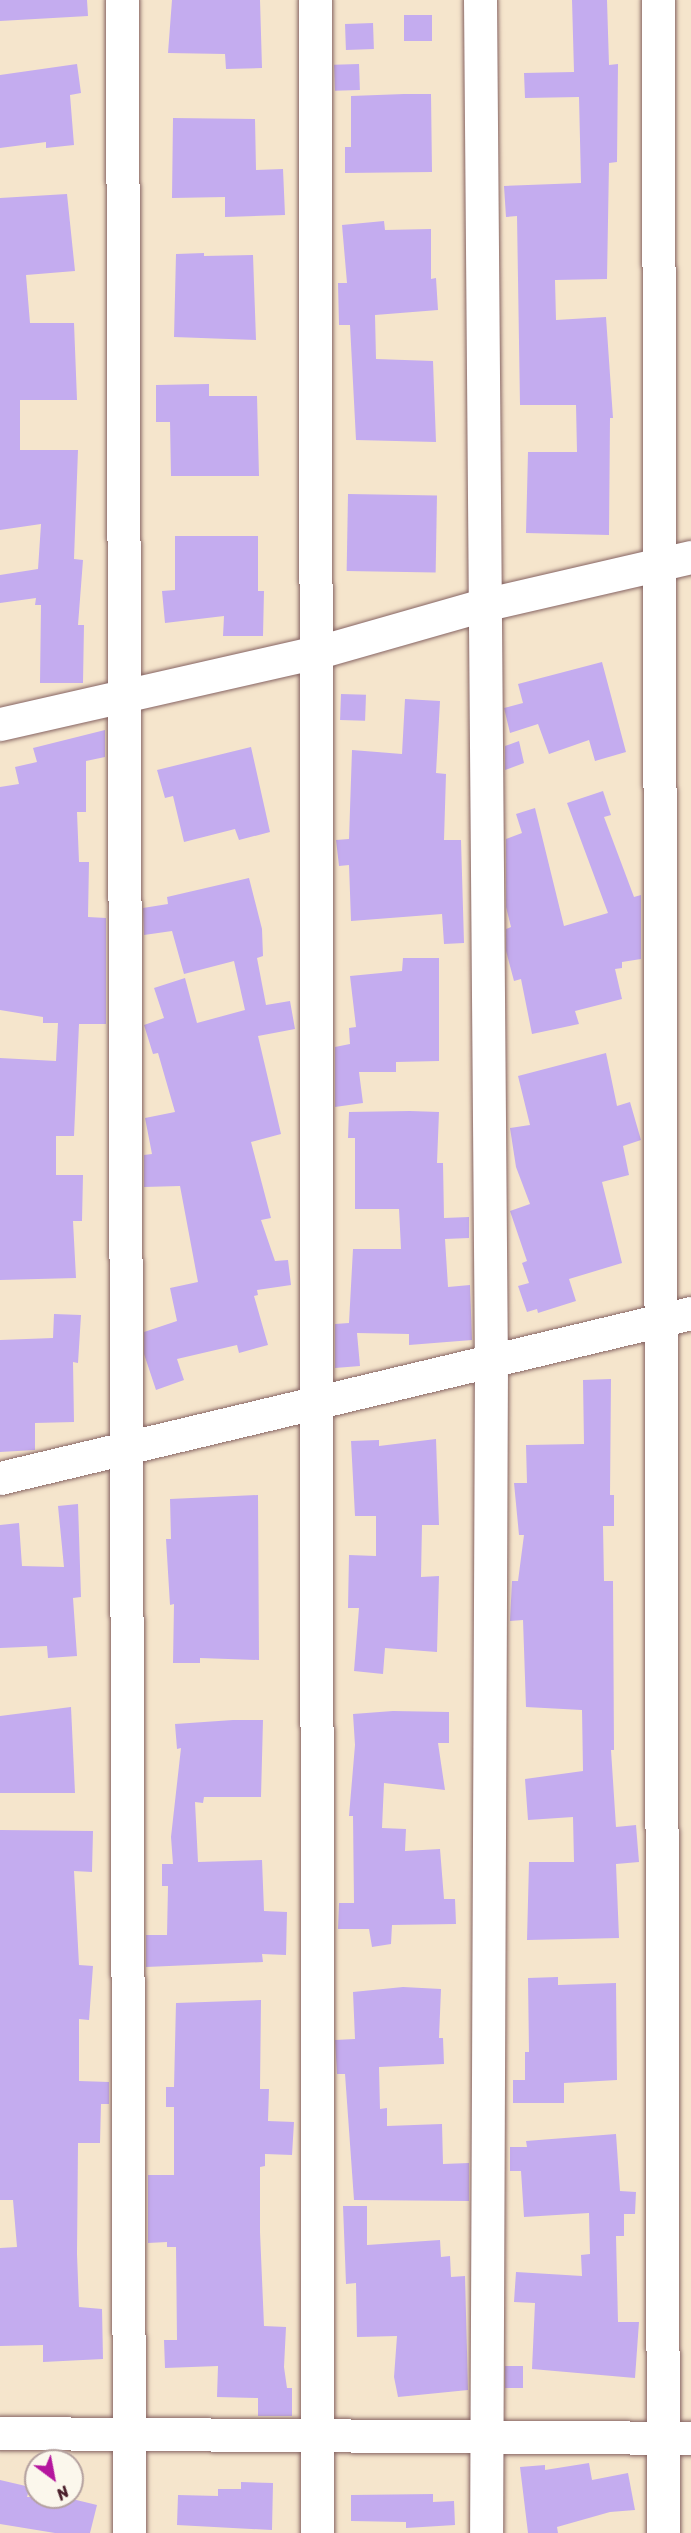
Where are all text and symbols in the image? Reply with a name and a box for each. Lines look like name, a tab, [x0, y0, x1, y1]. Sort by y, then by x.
north arrow	[24, 2449, 84, 2509]
text: N	[50, 2478, 75, 2508]

